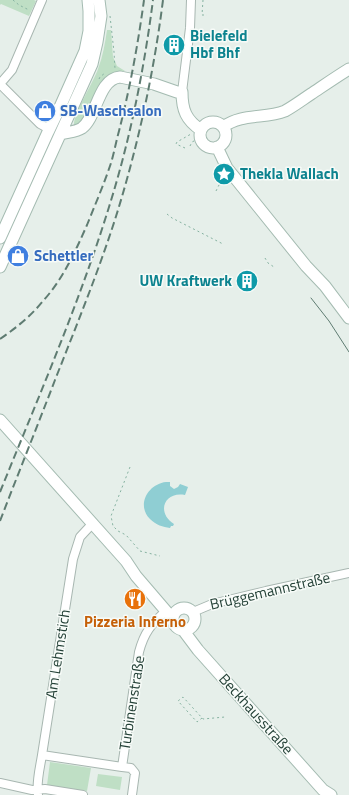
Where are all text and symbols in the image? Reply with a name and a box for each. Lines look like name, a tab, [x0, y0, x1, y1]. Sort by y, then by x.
place label: Bielefeld Hbf Bhf	[190, 24, 248, 64]
building icon: Bielefeld Hbf Bhf	[161, 32, 187, 58]
shop icon: SB-Waschsalon	[32, 98, 58, 124]
place label: SB-Waschsalon	[60, 99, 162, 122]
place icon: Thekla Wallach	[211, 161, 237, 187]
place label: Thekla Wallach	[240, 162, 339, 185]
shop icon: Schettler	[5, 243, 31, 269]
place label: Schettler	[34, 244, 93, 267]
building icon: UW Kraftwerk	[234, 268, 260, 294]
place label: UW Kraftwerk	[140, 269, 232, 292]
street label: Brüggemannstraße	[208, 566, 332, 616]
restaurant icon: Pizzeria Inferno	[122, 586, 148, 612]
street label: Am Lehmstich	[39, 608, 76, 700]
place label: Pizzeria Inferno	[84, 610, 186, 633]
street label: Turbinenstraße	[113, 654, 150, 752]
street label: Beckhausstraße	[214, 668, 299, 759]

